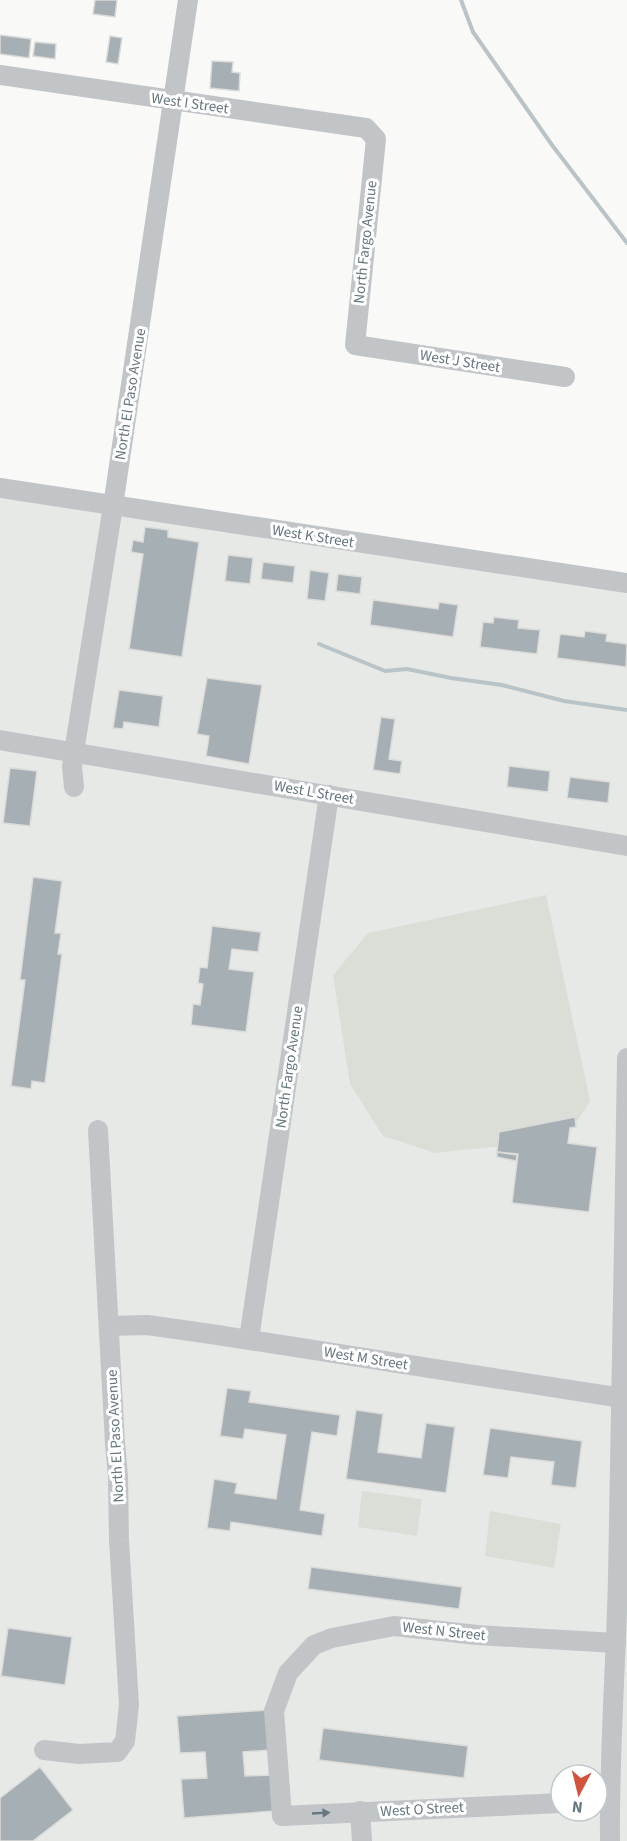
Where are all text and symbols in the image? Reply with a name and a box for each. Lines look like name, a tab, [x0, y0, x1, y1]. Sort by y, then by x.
street label: West I Street	[150, 88, 230, 119]
street label: North Fargo Avenue	[349, 180, 382, 305]
street label: North El Paso Avenue	[110, 327, 151, 461]
street label: West J Street	[418, 345, 502, 378]
street label: West K Street	[271, 520, 355, 553]
street label: West L Street	[272, 775, 356, 810]
street label: North Fargo Avenue	[271, 1004, 308, 1130]
street label: West M Street	[322, 1341, 409, 1375]
street label: North El Paso Avenue	[102, 1369, 129, 1503]
street label: West N Street	[401, 1617, 487, 1646]
north arrow	[549, 1763, 609, 1823]
text: N	[571, 1795, 584, 1818]
street label: West O Street	[380, 1797, 464, 1822]
one-way arrow	[312, 1809, 331, 1818]

